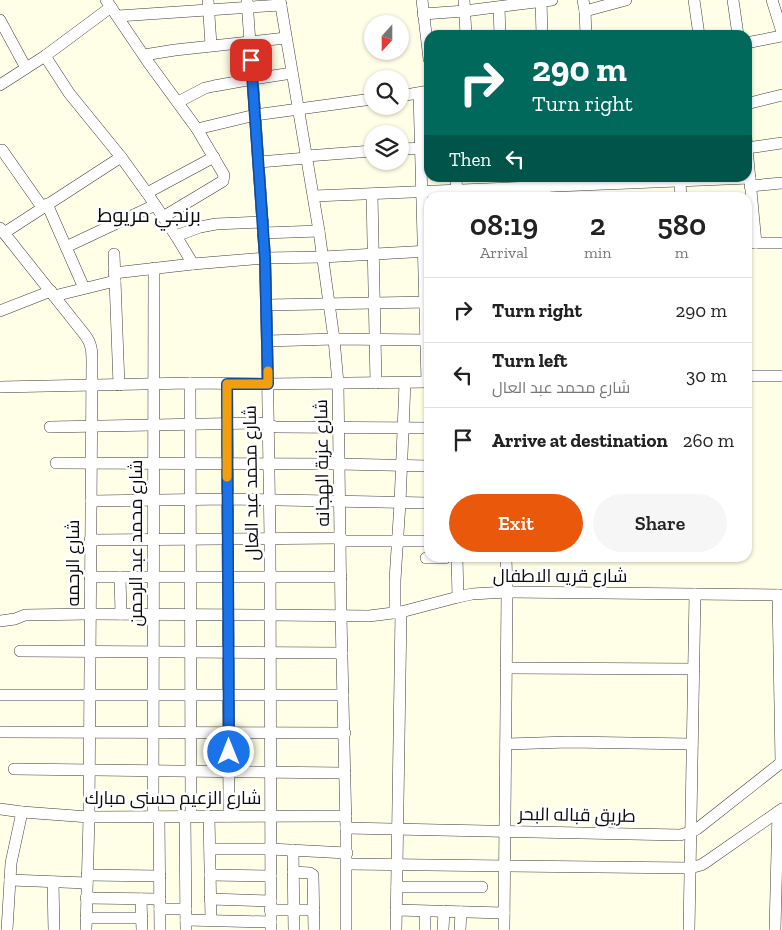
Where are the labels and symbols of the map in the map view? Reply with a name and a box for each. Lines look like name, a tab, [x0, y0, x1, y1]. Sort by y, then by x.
north arrow	[364, 15, 409, 60]
pin	[230, 39, 272, 81]
district label: برنجي مريوط	[97, 203, 201, 231]
street label: شارع عزبة الهجانه	[310, 399, 335, 527]
street label: شارع محمد عبد العال	[239, 405, 264, 561]
street label: شارع محمد عبد الرحمن	[125, 460, 148, 626]
street label: شارع الرحمه	[62, 520, 85, 606]
street label: شارع قريه الاطفال	[493, 565, 627, 588]
position arrow	[202, 725, 254, 777]
street label: شارع الزعيم حسنى مبارك	[85, 787, 261, 810]
street label: طريق قباله البحر	[517, 803, 636, 828]

